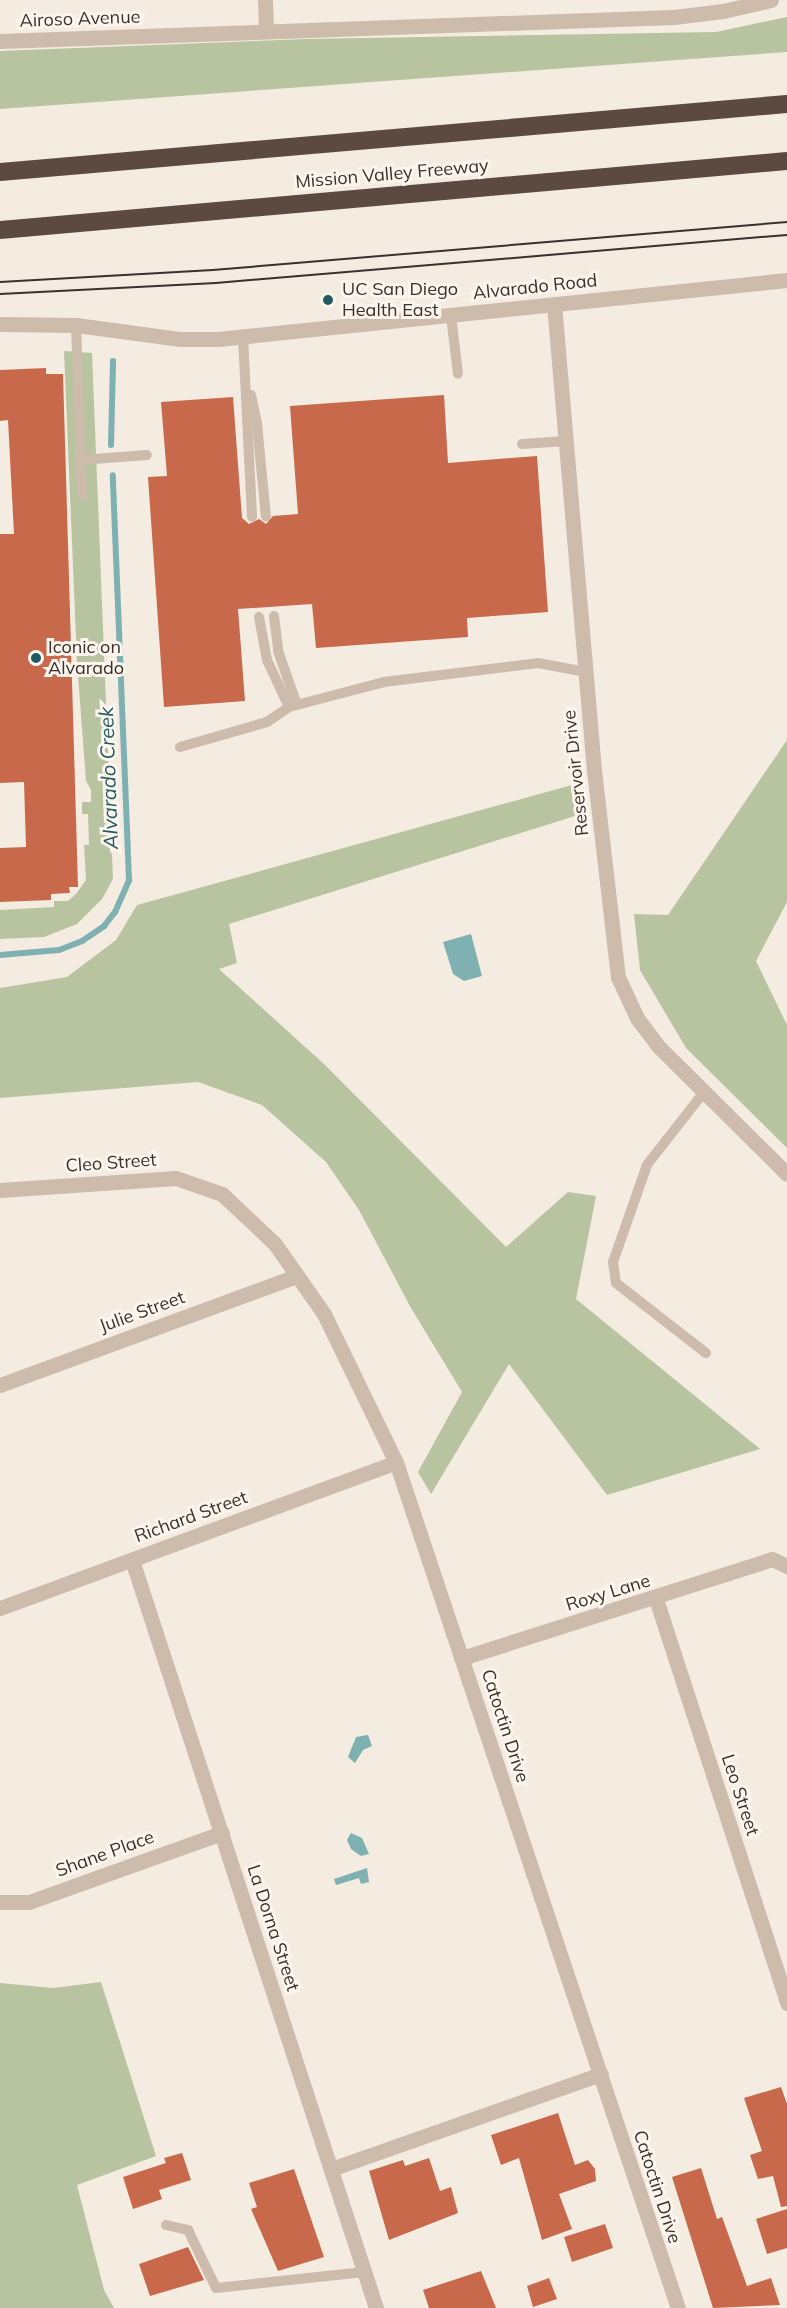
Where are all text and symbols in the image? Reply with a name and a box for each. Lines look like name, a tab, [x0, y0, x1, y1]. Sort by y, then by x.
street label: Airoso Avenue	[19, 6, 141, 32]
street label: Mission Valley Freeway	[295, 155, 489, 193]
street label: Alvarado Road	[472, 270, 598, 304]
place label: UC San Diego Health East	[342, 279, 458, 322]
marker: UC San Diego Health East	[319, 291, 337, 309]
place label: Iconic on Alvarado	[48, 637, 124, 680]
marker: Iconic on Alvarado	[29, 651, 43, 665]
water label: Alvarado Creek	[94, 706, 122, 850]
street label: Reservoir Drive	[559, 709, 593, 837]
street label: Cleo Street	[65, 1149, 157, 1177]
street label: Julie Street	[96, 1287, 188, 1337]
street label: Richard Street	[132, 1487, 250, 1547]
street label: Roxy Lane	[563, 1570, 653, 1616]
street label: Catoctin Drive	[477, 1667, 533, 1785]
street label: Leo Street	[717, 1752, 763, 1838]
street label: Shane Place	[53, 1826, 157, 1882]
street label: La Dorna Street	[242, 1862, 304, 1994]
street label: Catoctin Drive	[629, 2128, 685, 2246]

